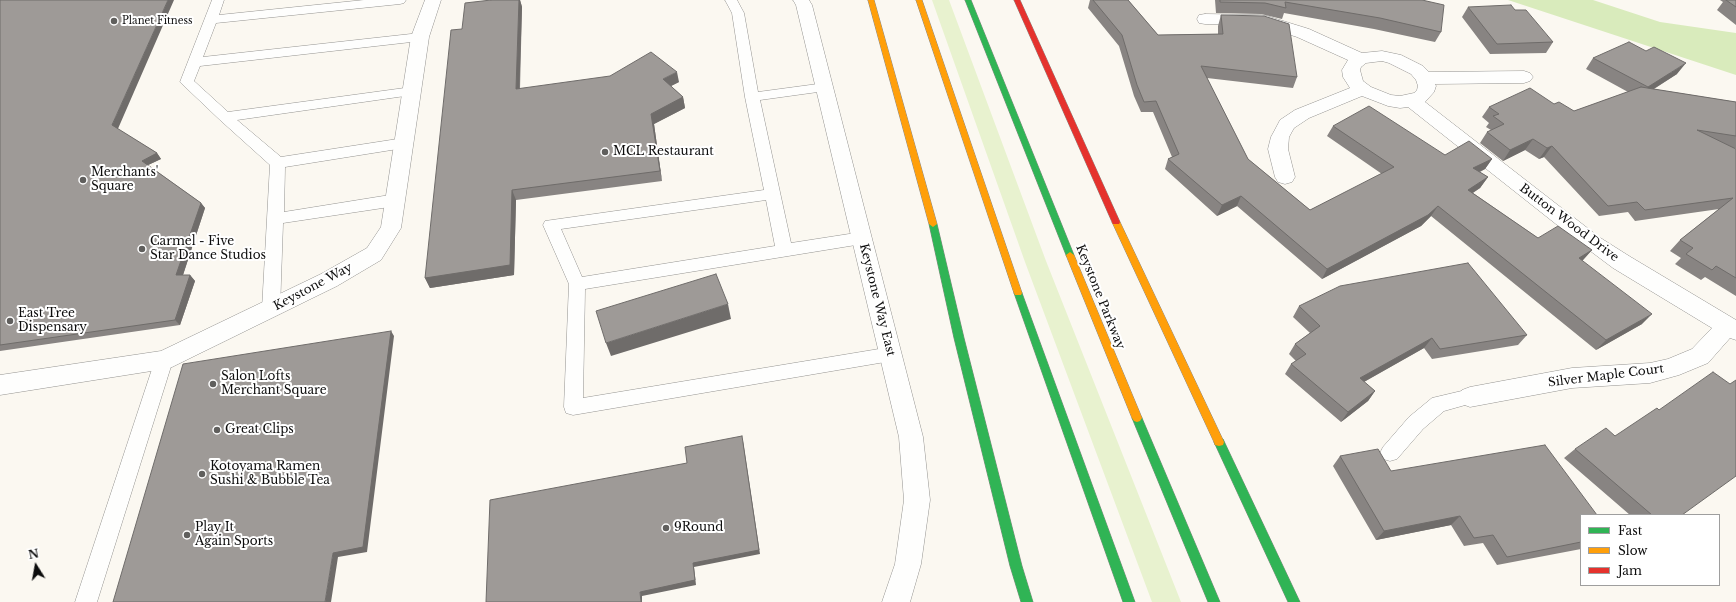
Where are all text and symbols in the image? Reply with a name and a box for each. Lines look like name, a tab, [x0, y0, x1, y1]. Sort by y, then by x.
place label: Planet Fitness	[122, 15, 193, 27]
marker: Planet Fitness	[109, 16, 119, 26]
place label: MCL Restaurant	[613, 145, 714, 159]
marker: MCL Restaurant	[600, 147, 610, 157]
place label: Merchants' Square	[91, 166, 158, 194]
marker: Merchants' Square	[78, 175, 88, 185]
street label: Button Wood Drive	[1517, 181, 1621, 265]
place label: Carmel - Five Star Dance Studios	[150, 235, 266, 263]
street label: Keystone Way East	[856, 242, 898, 358]
street label: Keystone Parkway	[1072, 242, 1128, 352]
marker: Carmel - Five Star Dance Studios	[137, 244, 147, 254]
street label: Keystone Way	[271, 260, 355, 314]
place label: East Tree Dispensary	[18, 307, 87, 335]
marker: East Tree Dispensary	[5, 316, 15, 326]
street label: Silver Maple Court	[1547, 362, 1665, 390]
place label: Salon Lofts Merchant Square	[221, 370, 327, 398]
marker: Salon Lofts Merchant Square	[208, 379, 218, 389]
place label: Great Clips	[225, 423, 294, 437]
marker: Great Clips	[212, 425, 222, 435]
place label: Kotoyama Ramen Sushi & Bubble Tea	[210, 460, 330, 488]
marker: Kotoyama Ramen Sushi & Bubble Tea	[197, 469, 207, 479]
legend	[1580, 514, 1720, 586]
place label: Play It Again Sports	[195, 521, 273, 549]
place label: 9Round	[674, 521, 723, 535]
marker: 9Round	[661, 523, 671, 533]
text: Fast	[1618, 523, 1642, 538]
marker: Play It Again Sports	[182, 530, 192, 540]
text: Slow	[1618, 543, 1647, 558]
north arrow	[16, 546, 56, 586]
text: N	[27, 546, 40, 562]
text: Jam	[1618, 563, 1642, 578]

